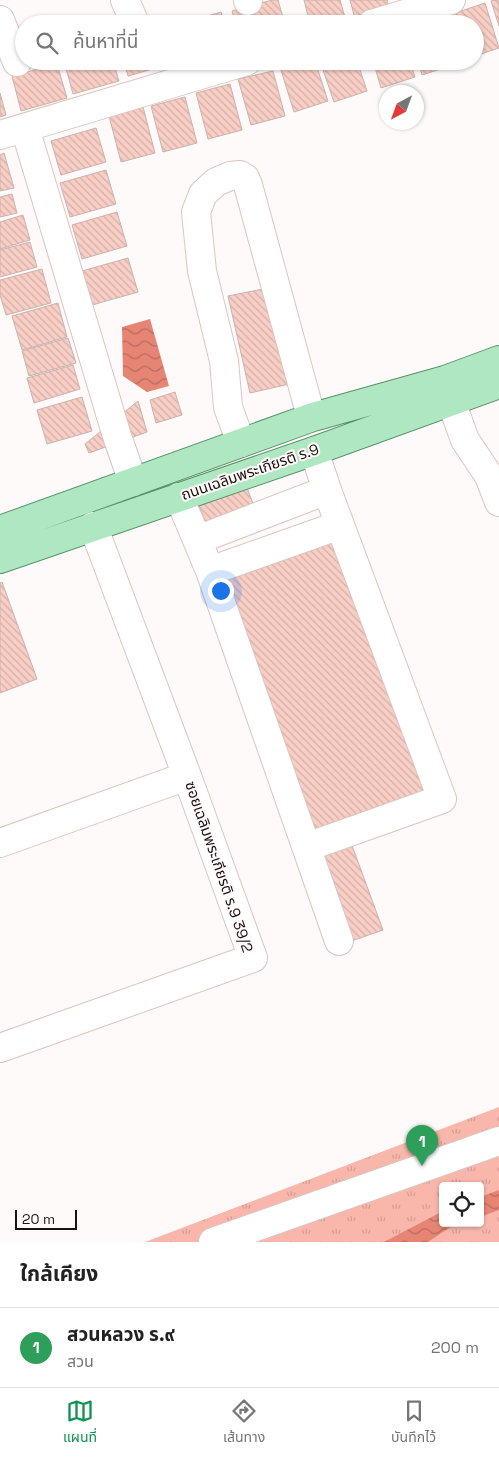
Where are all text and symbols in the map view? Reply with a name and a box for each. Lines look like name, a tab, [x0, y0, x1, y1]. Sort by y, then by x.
search box	[15, 15, 484, 70]
icon: search	[33, 29, 61, 57]
text: ค้นหาที่นี่	[73, 29, 138, 54]
north arrow	[379, 85, 424, 130]
street label: ถนนเฉลิมพระเกียรติ ร.9	[178, 439, 321, 504]
your location	[208, 578, 234, 604]
street label: ซอยเฉลิมพระเกียรติ ร.9 39/2	[181, 779, 258, 955]
pin: 1	[406, 1125, 438, 1166]
map controls	[439, 1182, 484, 1227]
button: locate	[439, 1182, 484, 1227]
scale bar	[15, 1207, 78, 1230]
text: 20 m	[22, 1210, 55, 1228]
text: ใกล้เคียง	[20, 1260, 98, 1287]
text: สวนหลวง ร.๙	[67, 1322, 175, 1347]
text: 1	[32, 1337, 40, 1358]
text: 200 m	[431, 1337, 479, 1358]
text: สวน	[67, 1351, 94, 1372]
tab: แผนที่	[63, 1397, 97, 1448]
tab: เส้นทาง	[223, 1397, 265, 1448]
tab: บันทึกไว้	[391, 1397, 436, 1448]

